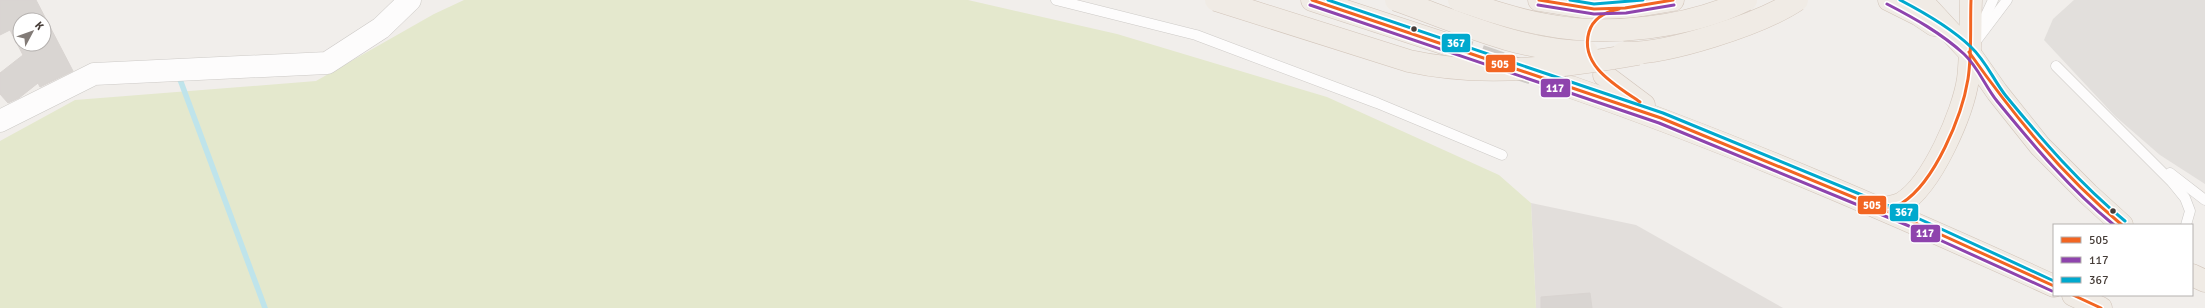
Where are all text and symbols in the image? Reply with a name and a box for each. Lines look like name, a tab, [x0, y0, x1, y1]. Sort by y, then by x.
north arrow	[12, 12, 52, 52]
text: K	[32, 19, 46, 33]
unlabelled marker	[1409, 24, 1419, 34]
line badge: 367	[1441, 33, 1471, 53]
text: 367	[1447, 37, 1465, 50]
line badge: 505	[1485, 54, 1516, 73]
text: 505	[1491, 58, 1509, 71]
line badge: 117	[1540, 78, 1571, 98]
text: 117	[1546, 82, 1564, 95]
line badge: 505	[1857, 195, 1887, 215]
text: 505	[1863, 199, 1881, 212]
line badge: 367	[1889, 203, 1919, 222]
text: 367	[1895, 206, 1913, 219]
unlabelled marker	[2108, 206, 2118, 216]
line badge: 117	[1910, 224, 1941, 243]
legend	[2053, 224, 2193, 296]
text: 117	[1916, 227, 1934, 240]
text: 505	[2089, 233, 2108, 248]
text: 117	[2089, 253, 2108, 268]
text: 367	[2089, 273, 2108, 288]

